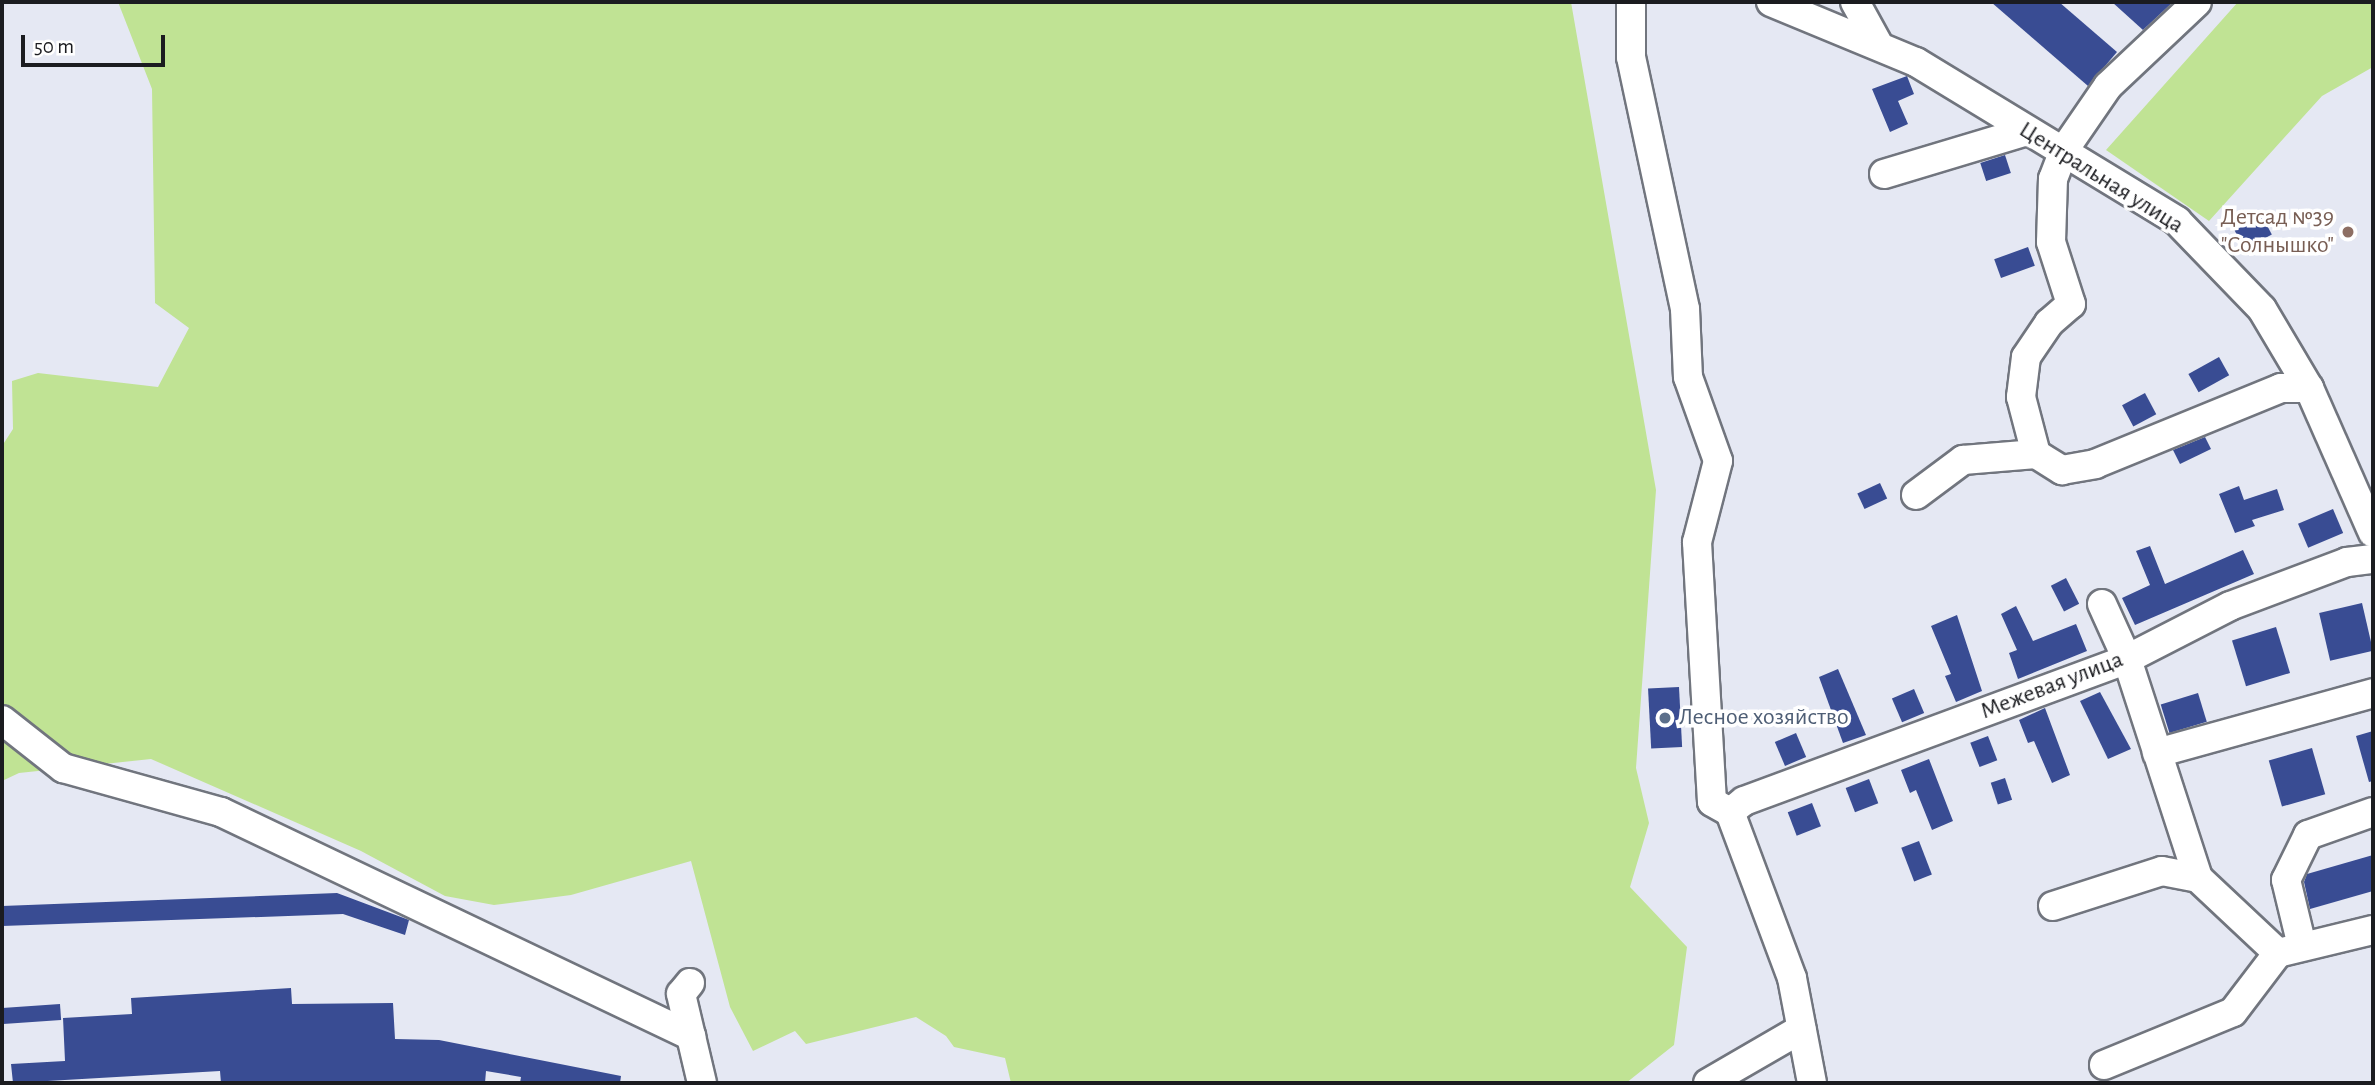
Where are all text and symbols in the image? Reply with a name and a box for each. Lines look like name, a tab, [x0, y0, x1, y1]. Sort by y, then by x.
scale bar	[24, 21, 168, 65]
text: 50 m	[34, 36, 74, 57]
street label: Центральная улица	[2013, 116, 2189, 240]
place label: Детсад №39 "Солнышко"	[2220, 204, 2334, 260]
marker: Детсад №39 "Солнышко"	[2340, 224, 2356, 240]
street label: Межевая улица	[1977, 646, 2127, 726]
place label: Лесное хозяйство	[1679, 704, 1849, 732]
marker: Лесное хозяйство	[1657, 710, 1673, 726]

